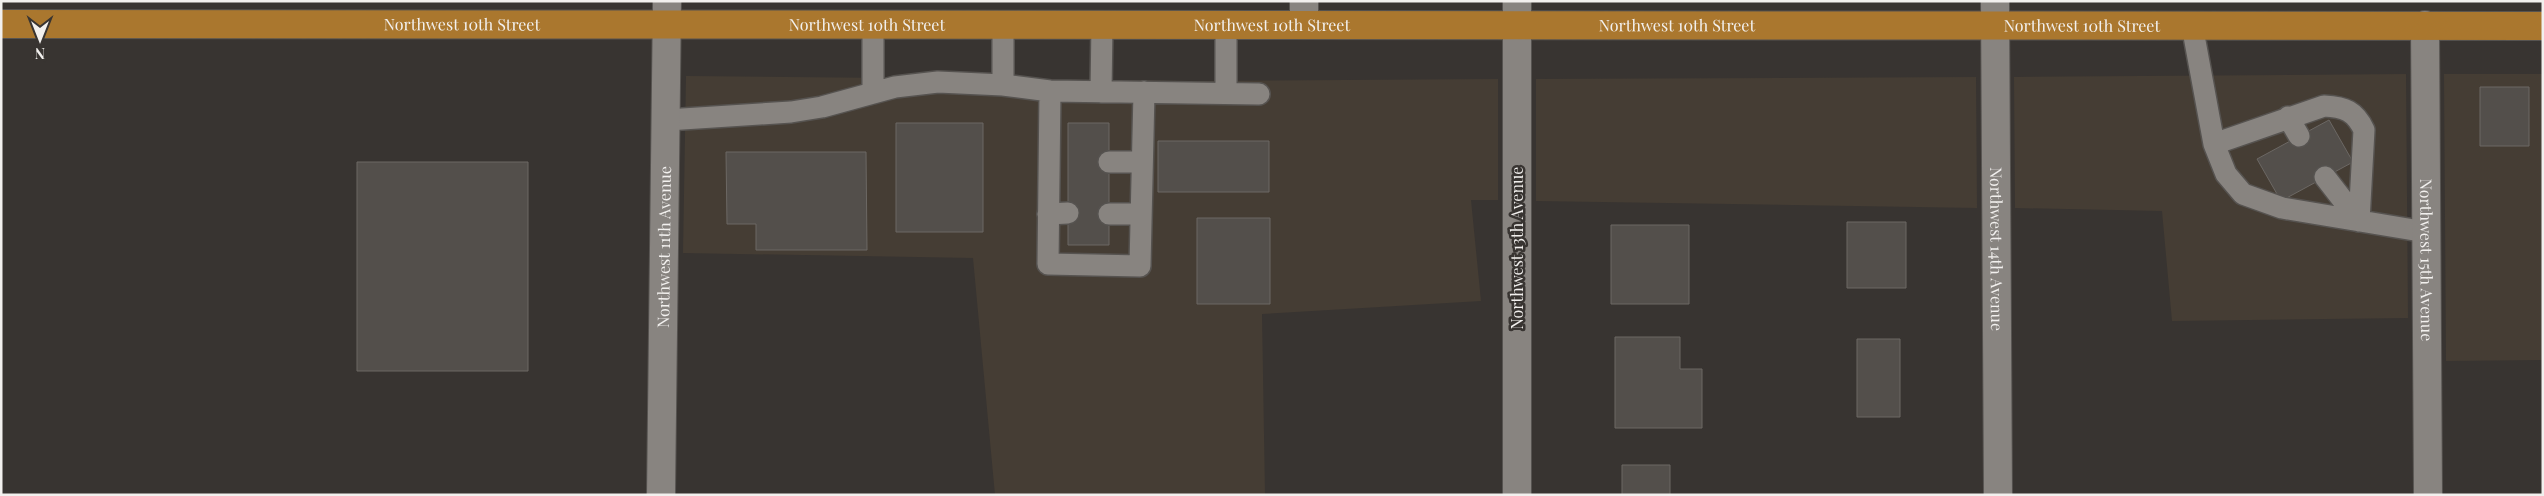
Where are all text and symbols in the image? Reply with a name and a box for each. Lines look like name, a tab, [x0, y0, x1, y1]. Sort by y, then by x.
street label: Northwest 10th Street	[384, 13, 541, 34]
street label: Northwest 10th Street	[789, 14, 946, 35]
street label: Northwest 10th Street	[1194, 14, 1351, 35]
street label: Northwest 10th Street	[1599, 14, 1756, 35]
north arrow	[15, 15, 65, 65]
street label: Northwest 10th Street	[2004, 15, 2161, 36]
text: N	[35, 44, 45, 63]
street label: Northwest 11th Avenue	[652, 166, 675, 328]
street label: Northwest 13th Avenue	[1506, 167, 1527, 329]
street label: Northwest 14th Avenue	[1986, 167, 2008, 331]
street label: Northwest 15th Avenue	[2416, 179, 2438, 341]

